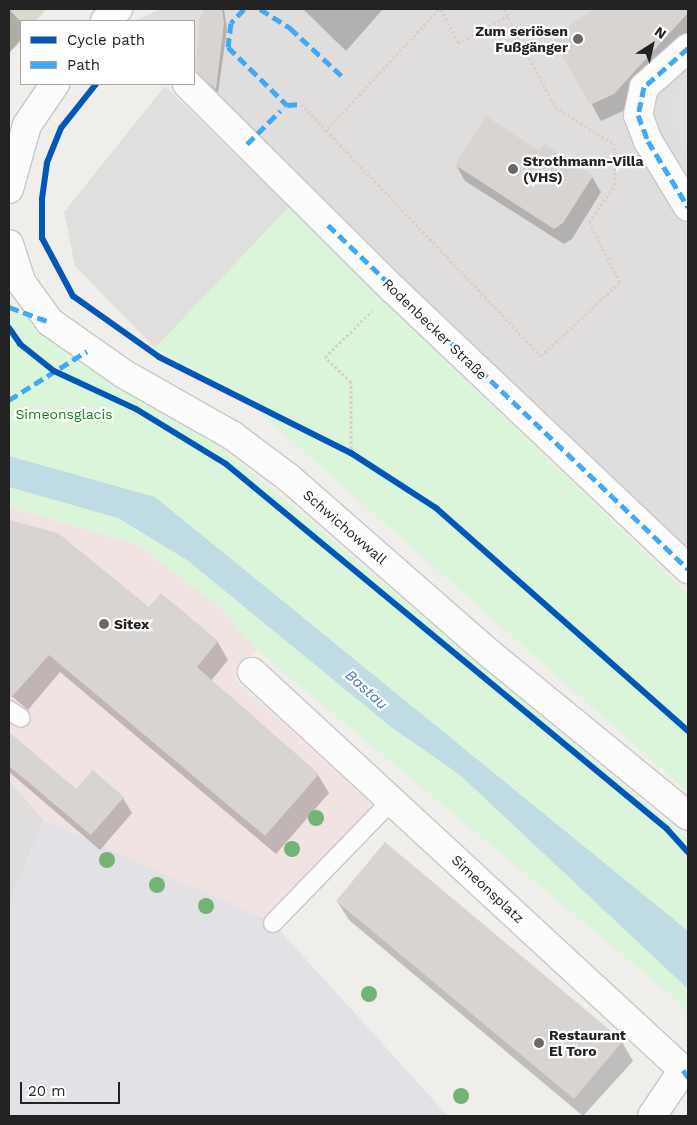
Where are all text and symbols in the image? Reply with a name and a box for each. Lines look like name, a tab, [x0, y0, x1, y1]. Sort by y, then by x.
legend	[20, 20, 195, 85]
north arrow	[627, 20, 677, 70]
place label: Zum seriösen Fußgänger	[475, 23, 568, 56]
text: N	[652, 23, 669, 42]
text: Cycle path	[67, 31, 145, 49]
marker: Zum seriösen Fußgänger	[572, 33, 584, 45]
text: Path	[67, 56, 100, 74]
place label: Strothmann-Villa (VHS)	[523, 153, 644, 186]
marker: Strothmann-Villa (VHS)	[507, 163, 519, 175]
street label: Rodenbecker Straße	[379, 275, 491, 383]
park label: Simeonsglacis	[15, 406, 113, 422]
street label: Schwichowwall	[300, 486, 390, 568]
place label: Sitex	[114, 616, 149, 632]
marker: Sitex	[98, 618, 110, 630]
water label: Bastau	[341, 666, 391, 714]
street label: Simeonsplatz	[448, 851, 528, 927]
place label: Restaurant El Toro	[549, 1027, 626, 1060]
marker: Restaurant El Toro	[533, 1037, 545, 1049]
scale bar	[22, 1072, 122, 1104]
text: 20 m	[28, 1082, 66, 1100]

